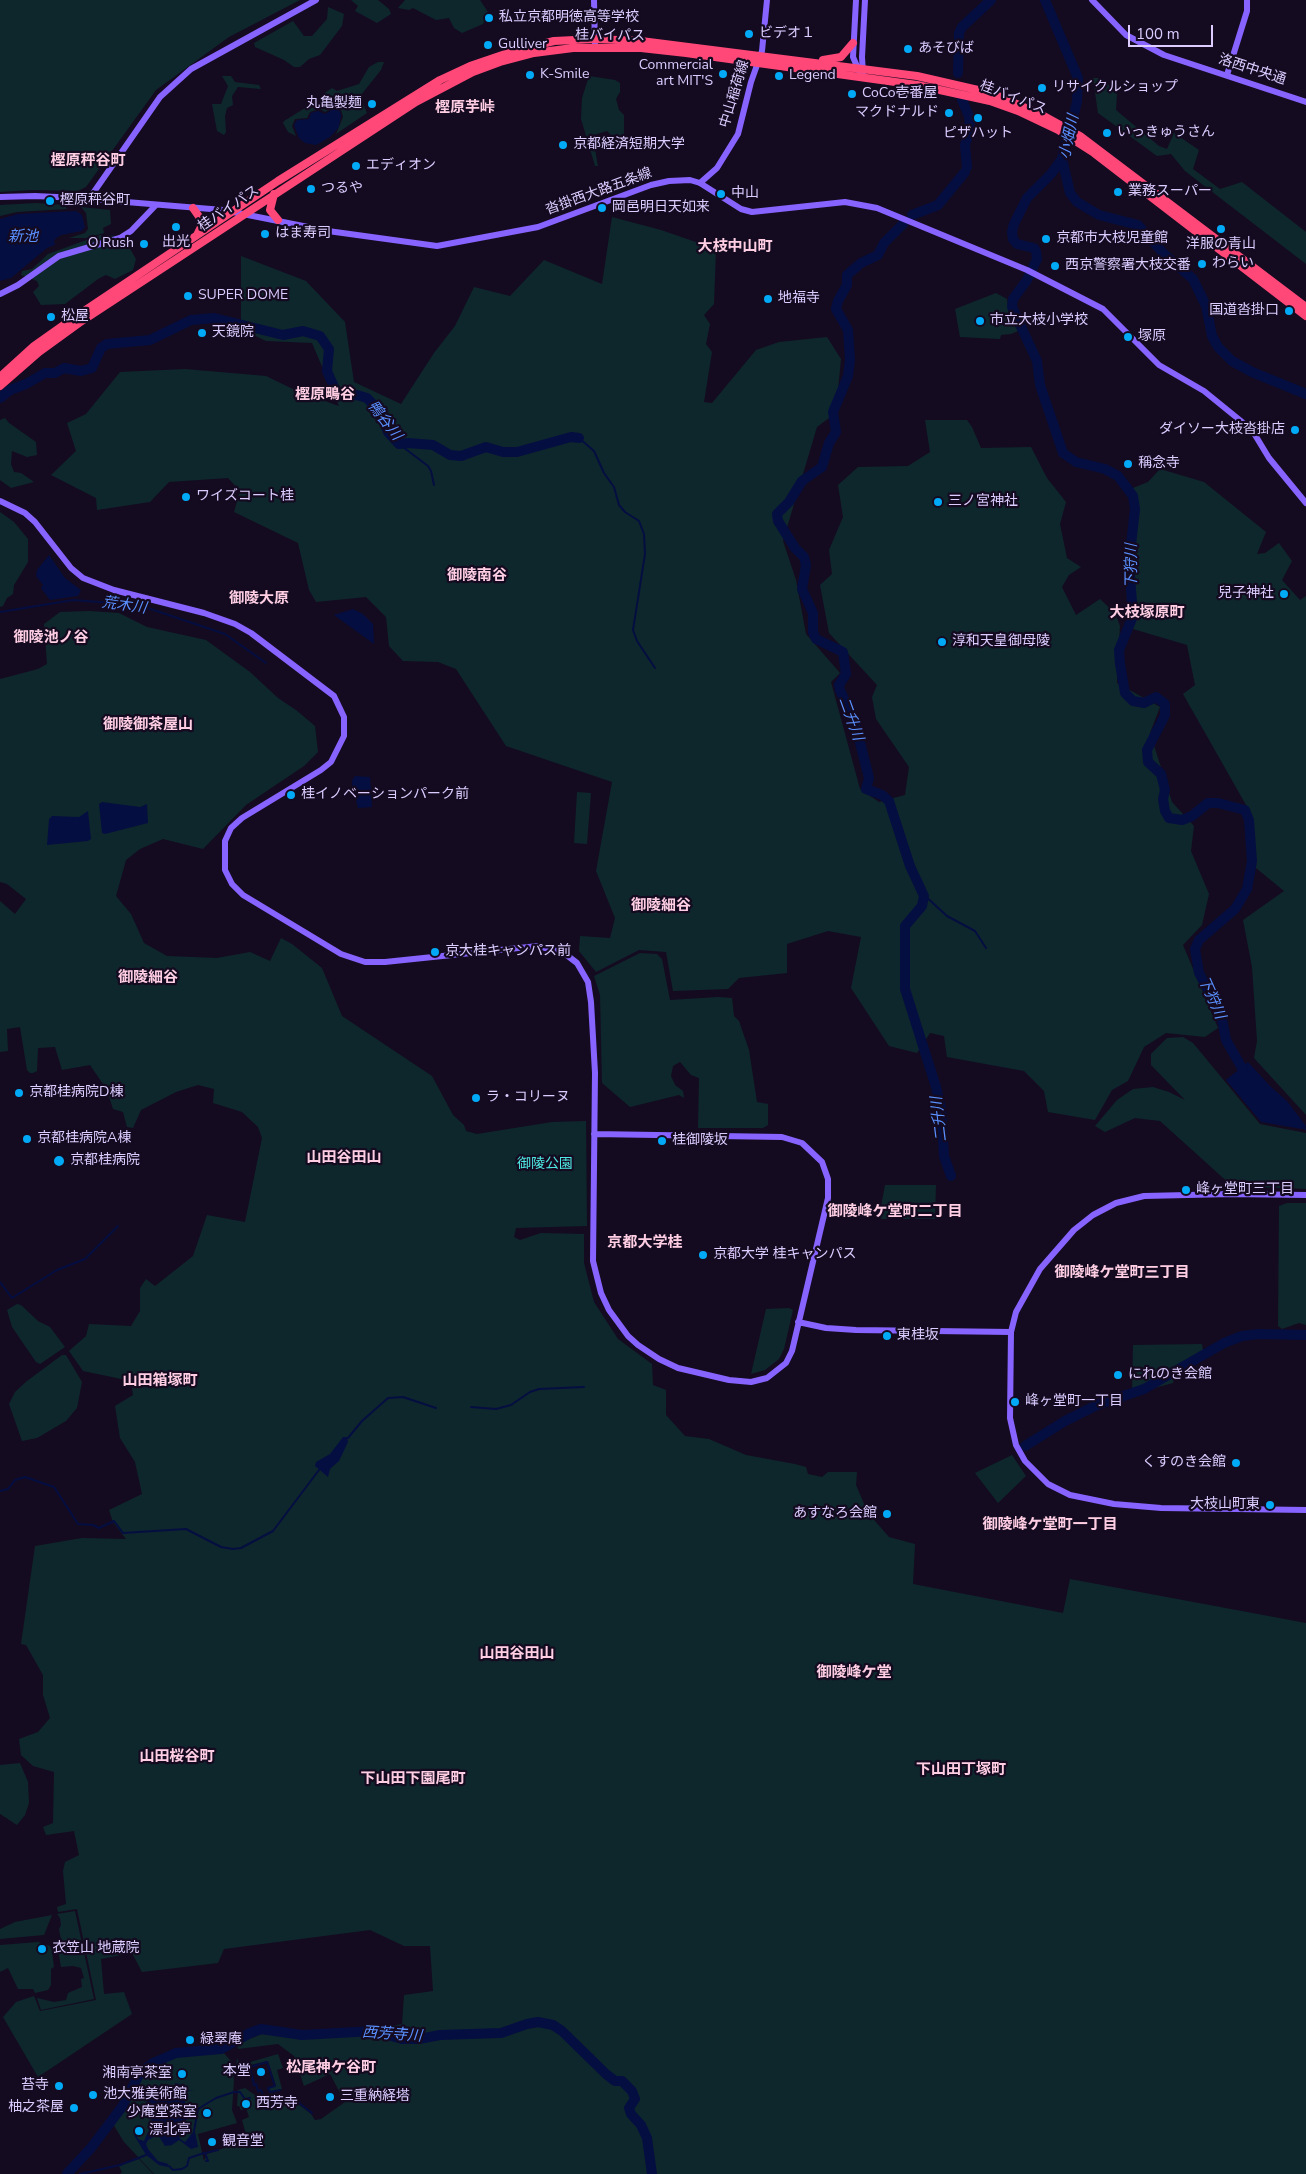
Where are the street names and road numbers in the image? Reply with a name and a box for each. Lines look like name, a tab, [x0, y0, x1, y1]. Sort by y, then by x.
street label: 桂バイパス	[575, 27, 645, 45]
street label: 洛西中央通	[1216, 51, 1288, 89]
street label: 中山稲荷線	[717, 58, 753, 130]
street label: 桂バイパス	[977, 78, 1049, 118]
street label: 沓掛西大路五条線	[544, 165, 654, 219]
street label: 桂バイパス	[195, 182, 263, 236]

